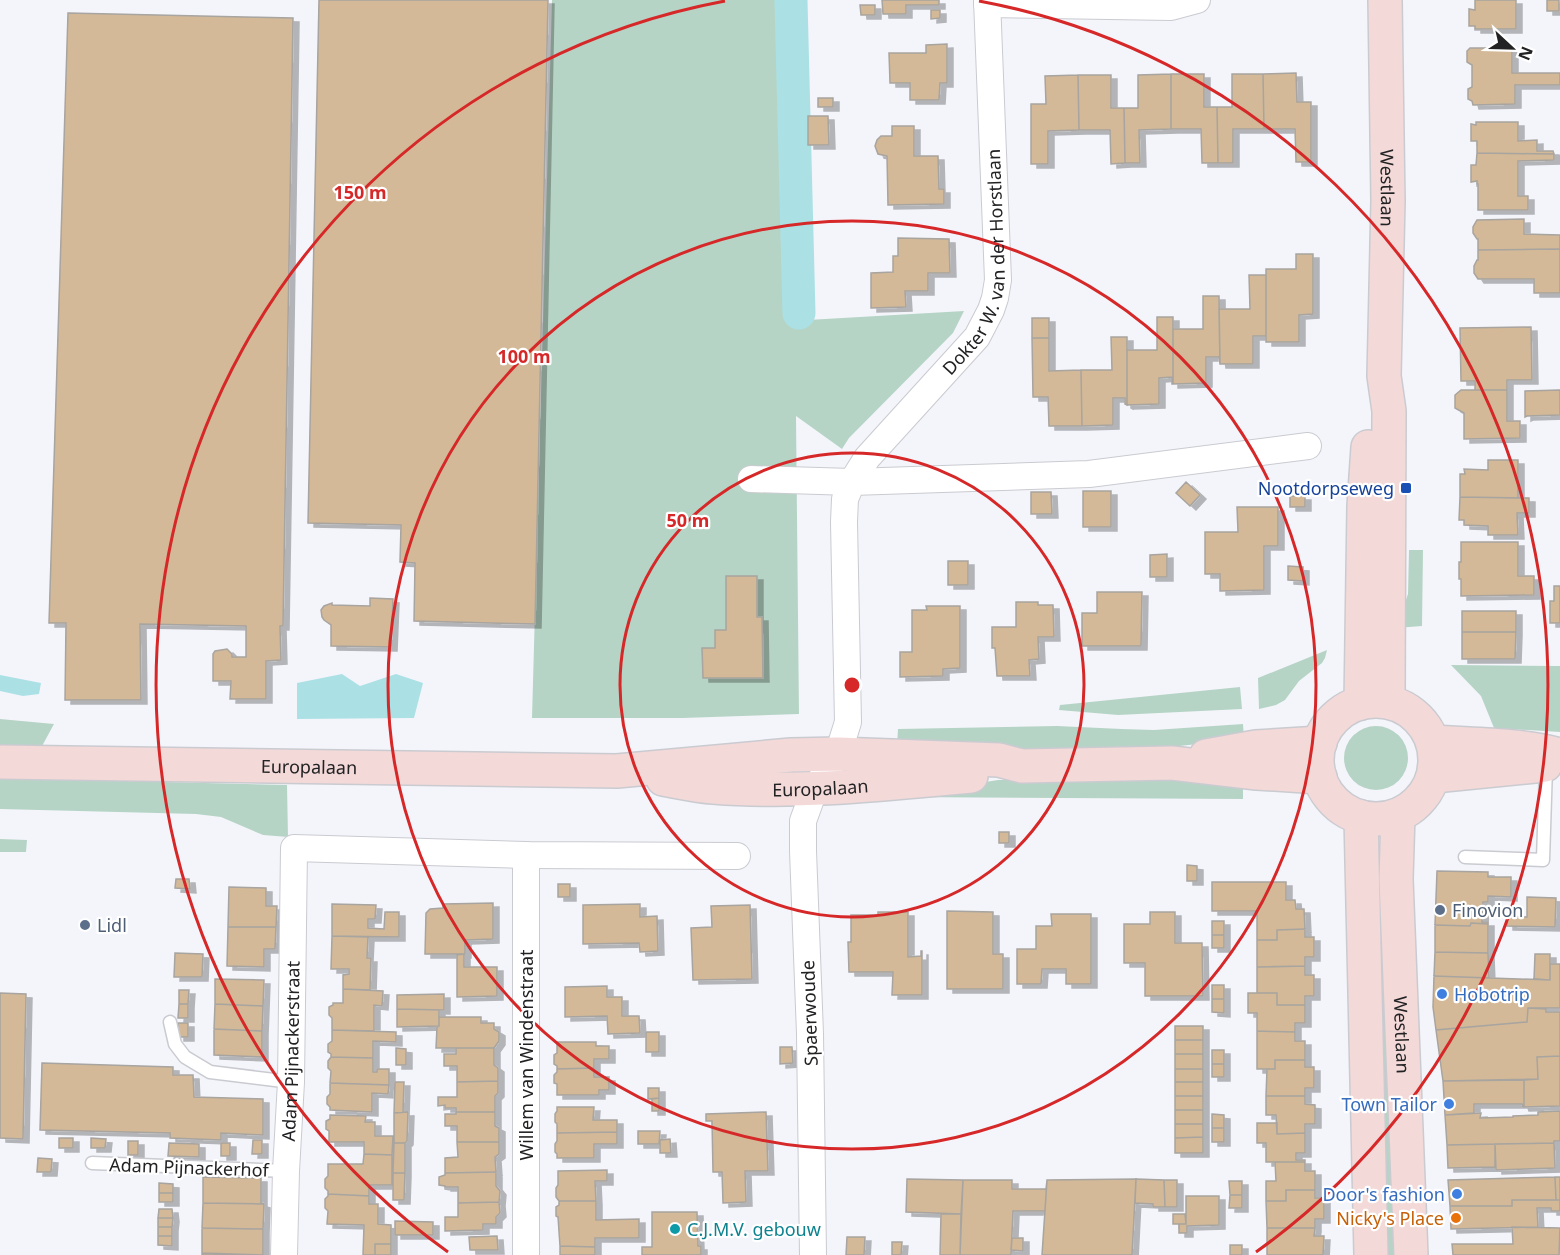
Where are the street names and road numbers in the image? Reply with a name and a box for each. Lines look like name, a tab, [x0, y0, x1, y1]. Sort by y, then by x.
street label: Dokter W. van der Horstlaan	[937, 149, 1010, 380]
street label: Westlaan	[1375, 149, 1400, 227]
street label: Europalaan	[261, 754, 357, 779]
street label: Europalaan	[772, 773, 869, 801]
street label: Willem van Windenstraat	[514, 949, 538, 1161]
street label: Adam Pijnackerstraat	[276, 960, 305, 1142]
street label: Spaerwoude	[795, 960, 823, 1066]
street label: Westlaan	[1389, 996, 1416, 1074]
street label: Adam Pijnackerhof	[109, 1152, 270, 1182]

